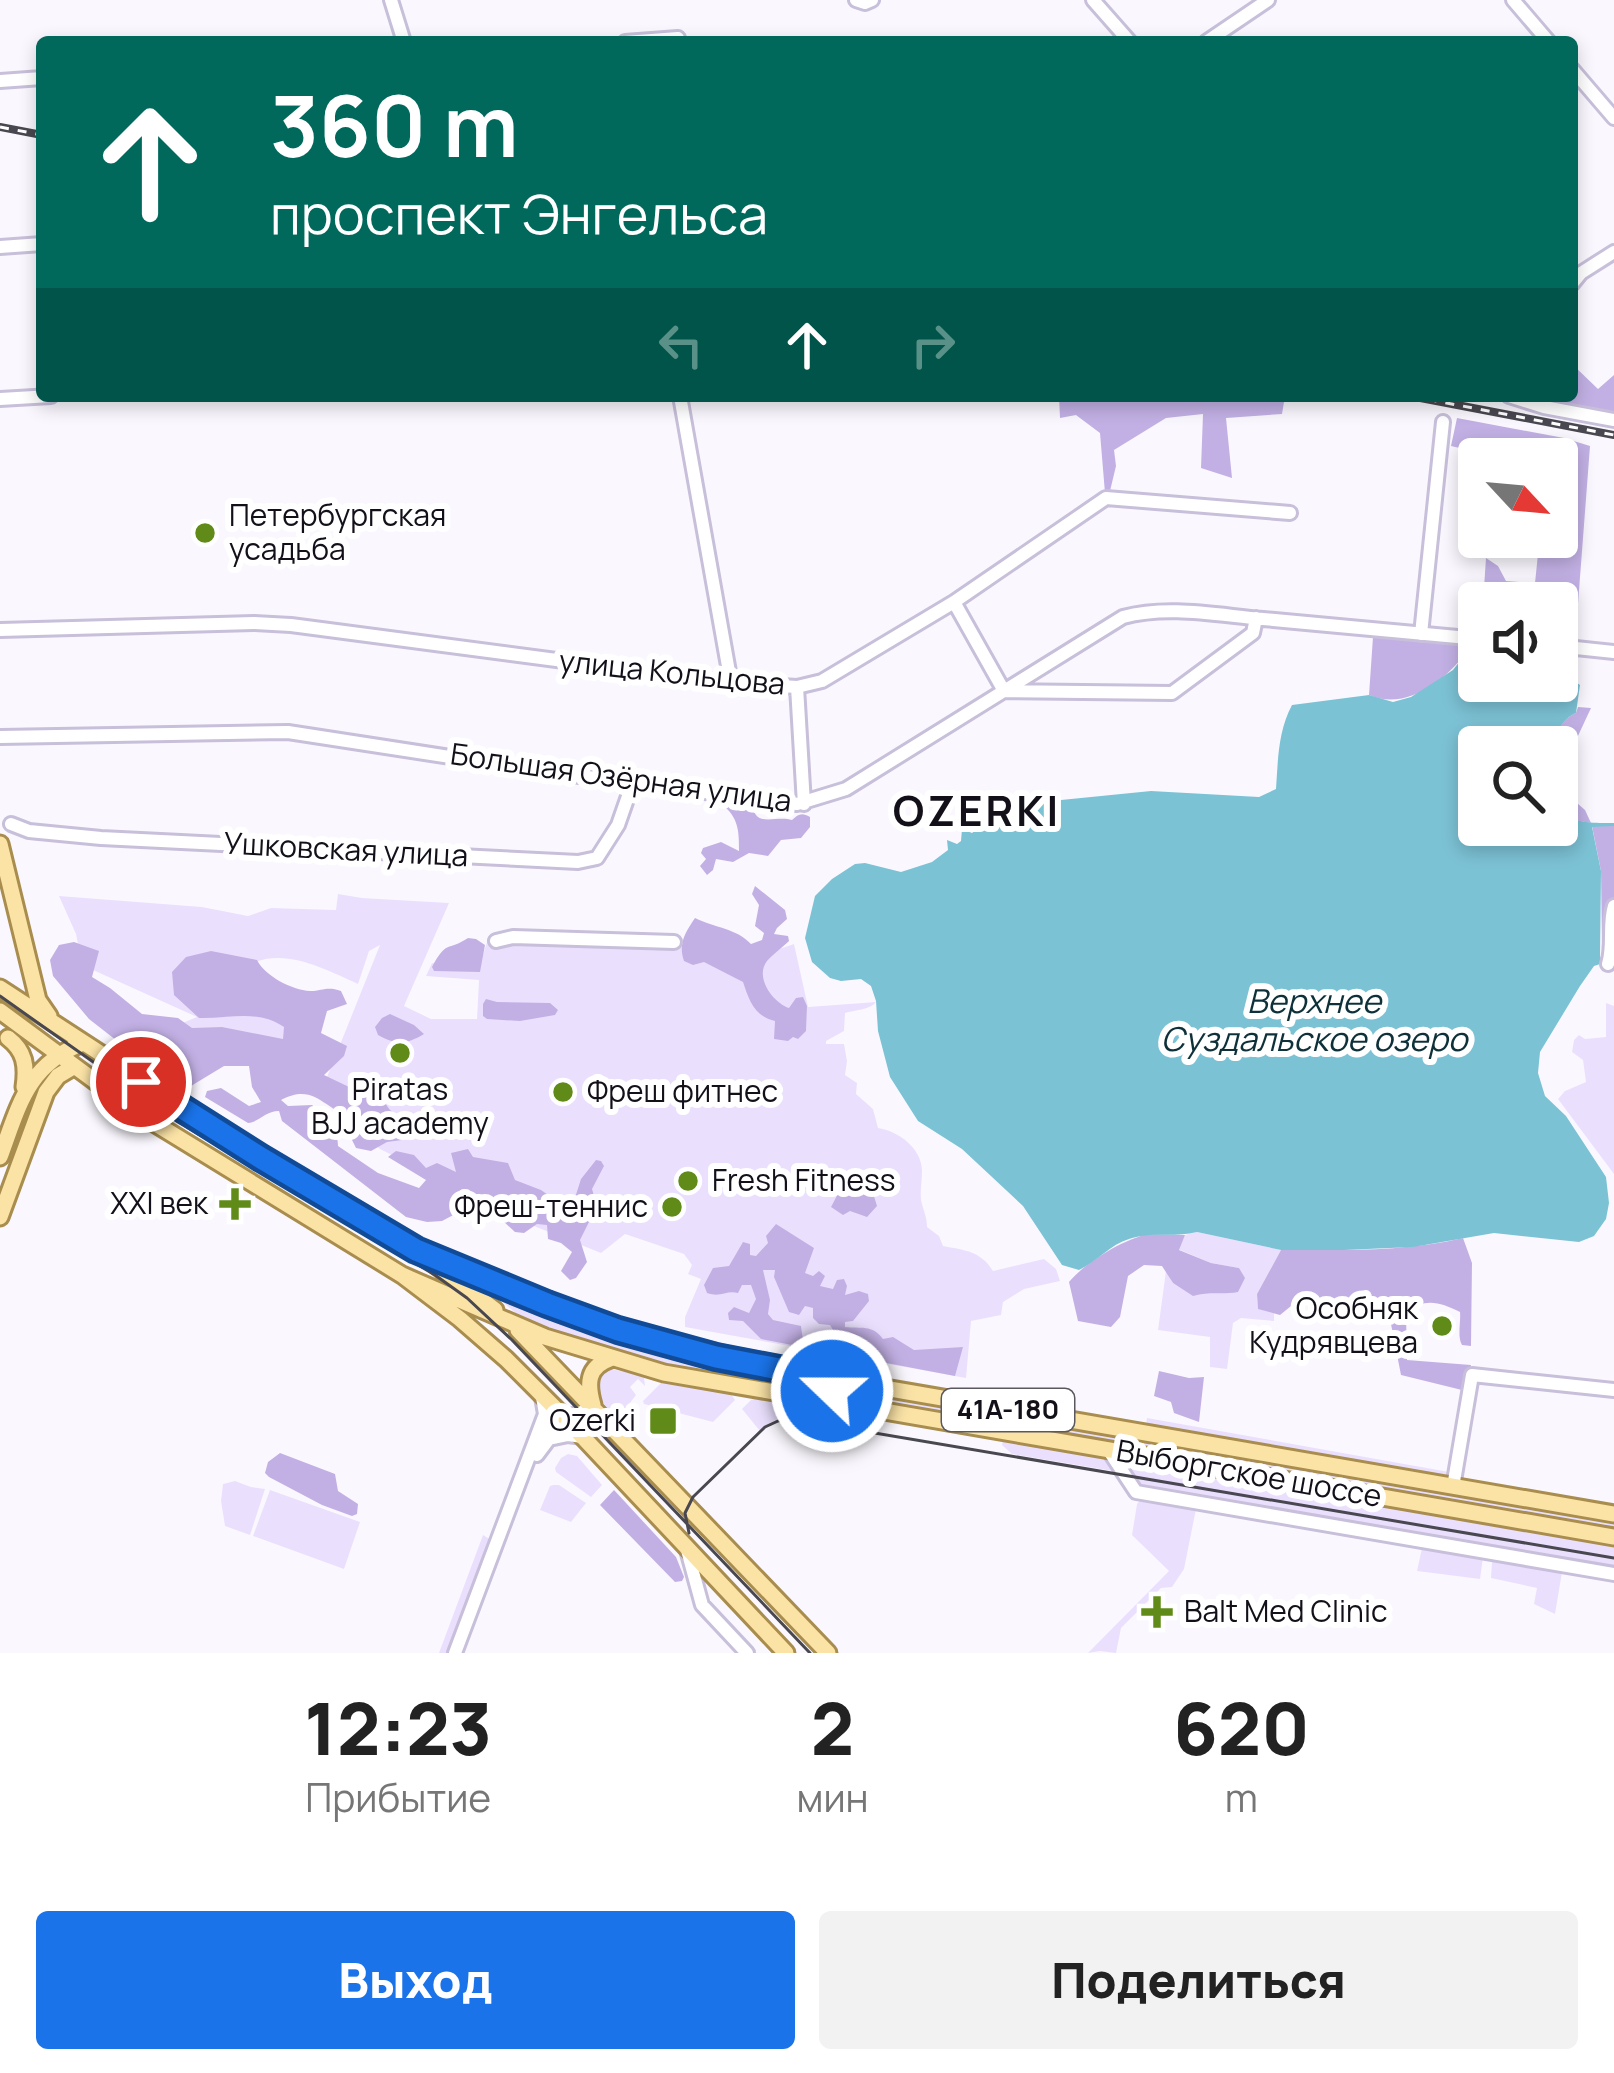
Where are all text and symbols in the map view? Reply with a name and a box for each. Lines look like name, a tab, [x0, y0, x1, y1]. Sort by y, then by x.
text: 360 m	[270, 67, 519, 182]
icon: ahead	[72, 84, 228, 240]
text: проспект Энгельса	[270, 176, 768, 250]
icon: left	[648, 312, 714, 378]
icon: ahead	[774, 312, 840, 378]
icon: right	[900, 312, 966, 378]
north arrow	[1458, 438, 1578, 558]
map controls	[1458, 438, 1578, 846]
place label: Петербургская усадьба	[229, 494, 446, 569]
marker: Петербургская усадьба	[192, 520, 218, 546]
button: sound	[1458, 582, 1578, 702]
street label: улица Кольцова	[557, 639, 787, 704]
button: search	[1458, 726, 1578, 846]
street label: Большая Озёрная улица	[448, 732, 794, 821]
district label: OZERKI	[893, 781, 1061, 839]
street label: Ушковская улица	[223, 822, 469, 875]
water label: Верхнее Суздальское озеро	[1161, 978, 1470, 1061]
pin	[90, 1031, 192, 1133]
marker: Piratas BJJ academy	[387, 1040, 413, 1066]
icon: arrive	[108, 1049, 174, 1115]
place label: Piratas BJJ academy	[311, 1068, 489, 1143]
place label: Фреш фитнес	[587, 1070, 778, 1111]
marker: Фреш фитнес	[550, 1079, 576, 1105]
place label: Fresh Fitness	[712, 1159, 896, 1200]
marker: Fresh Fitness	[675, 1168, 701, 1194]
place label: XXI век	[110, 1182, 209, 1223]
place label: Фреш-теннис	[454, 1185, 648, 1226]
marker: XXI век	[219, 1188, 251, 1220]
marker: Фреш-теннис	[659, 1194, 685, 1220]
place label: Особняк Кудрявцева	[1249, 1287, 1419, 1362]
marker: Особняк Кудрявцева	[1429, 1313, 1455, 1339]
position arrow	[769, 1328, 895, 1454]
road number: 41А-180	[942, 1389, 1074, 1431]
place label: Ozerki	[549, 1399, 636, 1440]
marker: Ozerki	[647, 1405, 679, 1437]
street label: Выборгское шоссе	[1114, 1429, 1385, 1516]
place label: Balt Med Clinic	[1184, 1590, 1388, 1631]
marker: Balt Med Clinic	[1141, 1596, 1173, 1628]
text: 12:23	[304, 1678, 492, 1777]
text: 2	[811, 1678, 854, 1777]
text: 620	[1173, 1678, 1310, 1777]
text: Прибытие	[305, 1770, 491, 1824]
text: мин	[796, 1770, 869, 1824]
text: m	[1225, 1770, 1258, 1824]
button: Выход	[36, 1911, 795, 2049]
button: Поделиться	[819, 1911, 1578, 2049]

